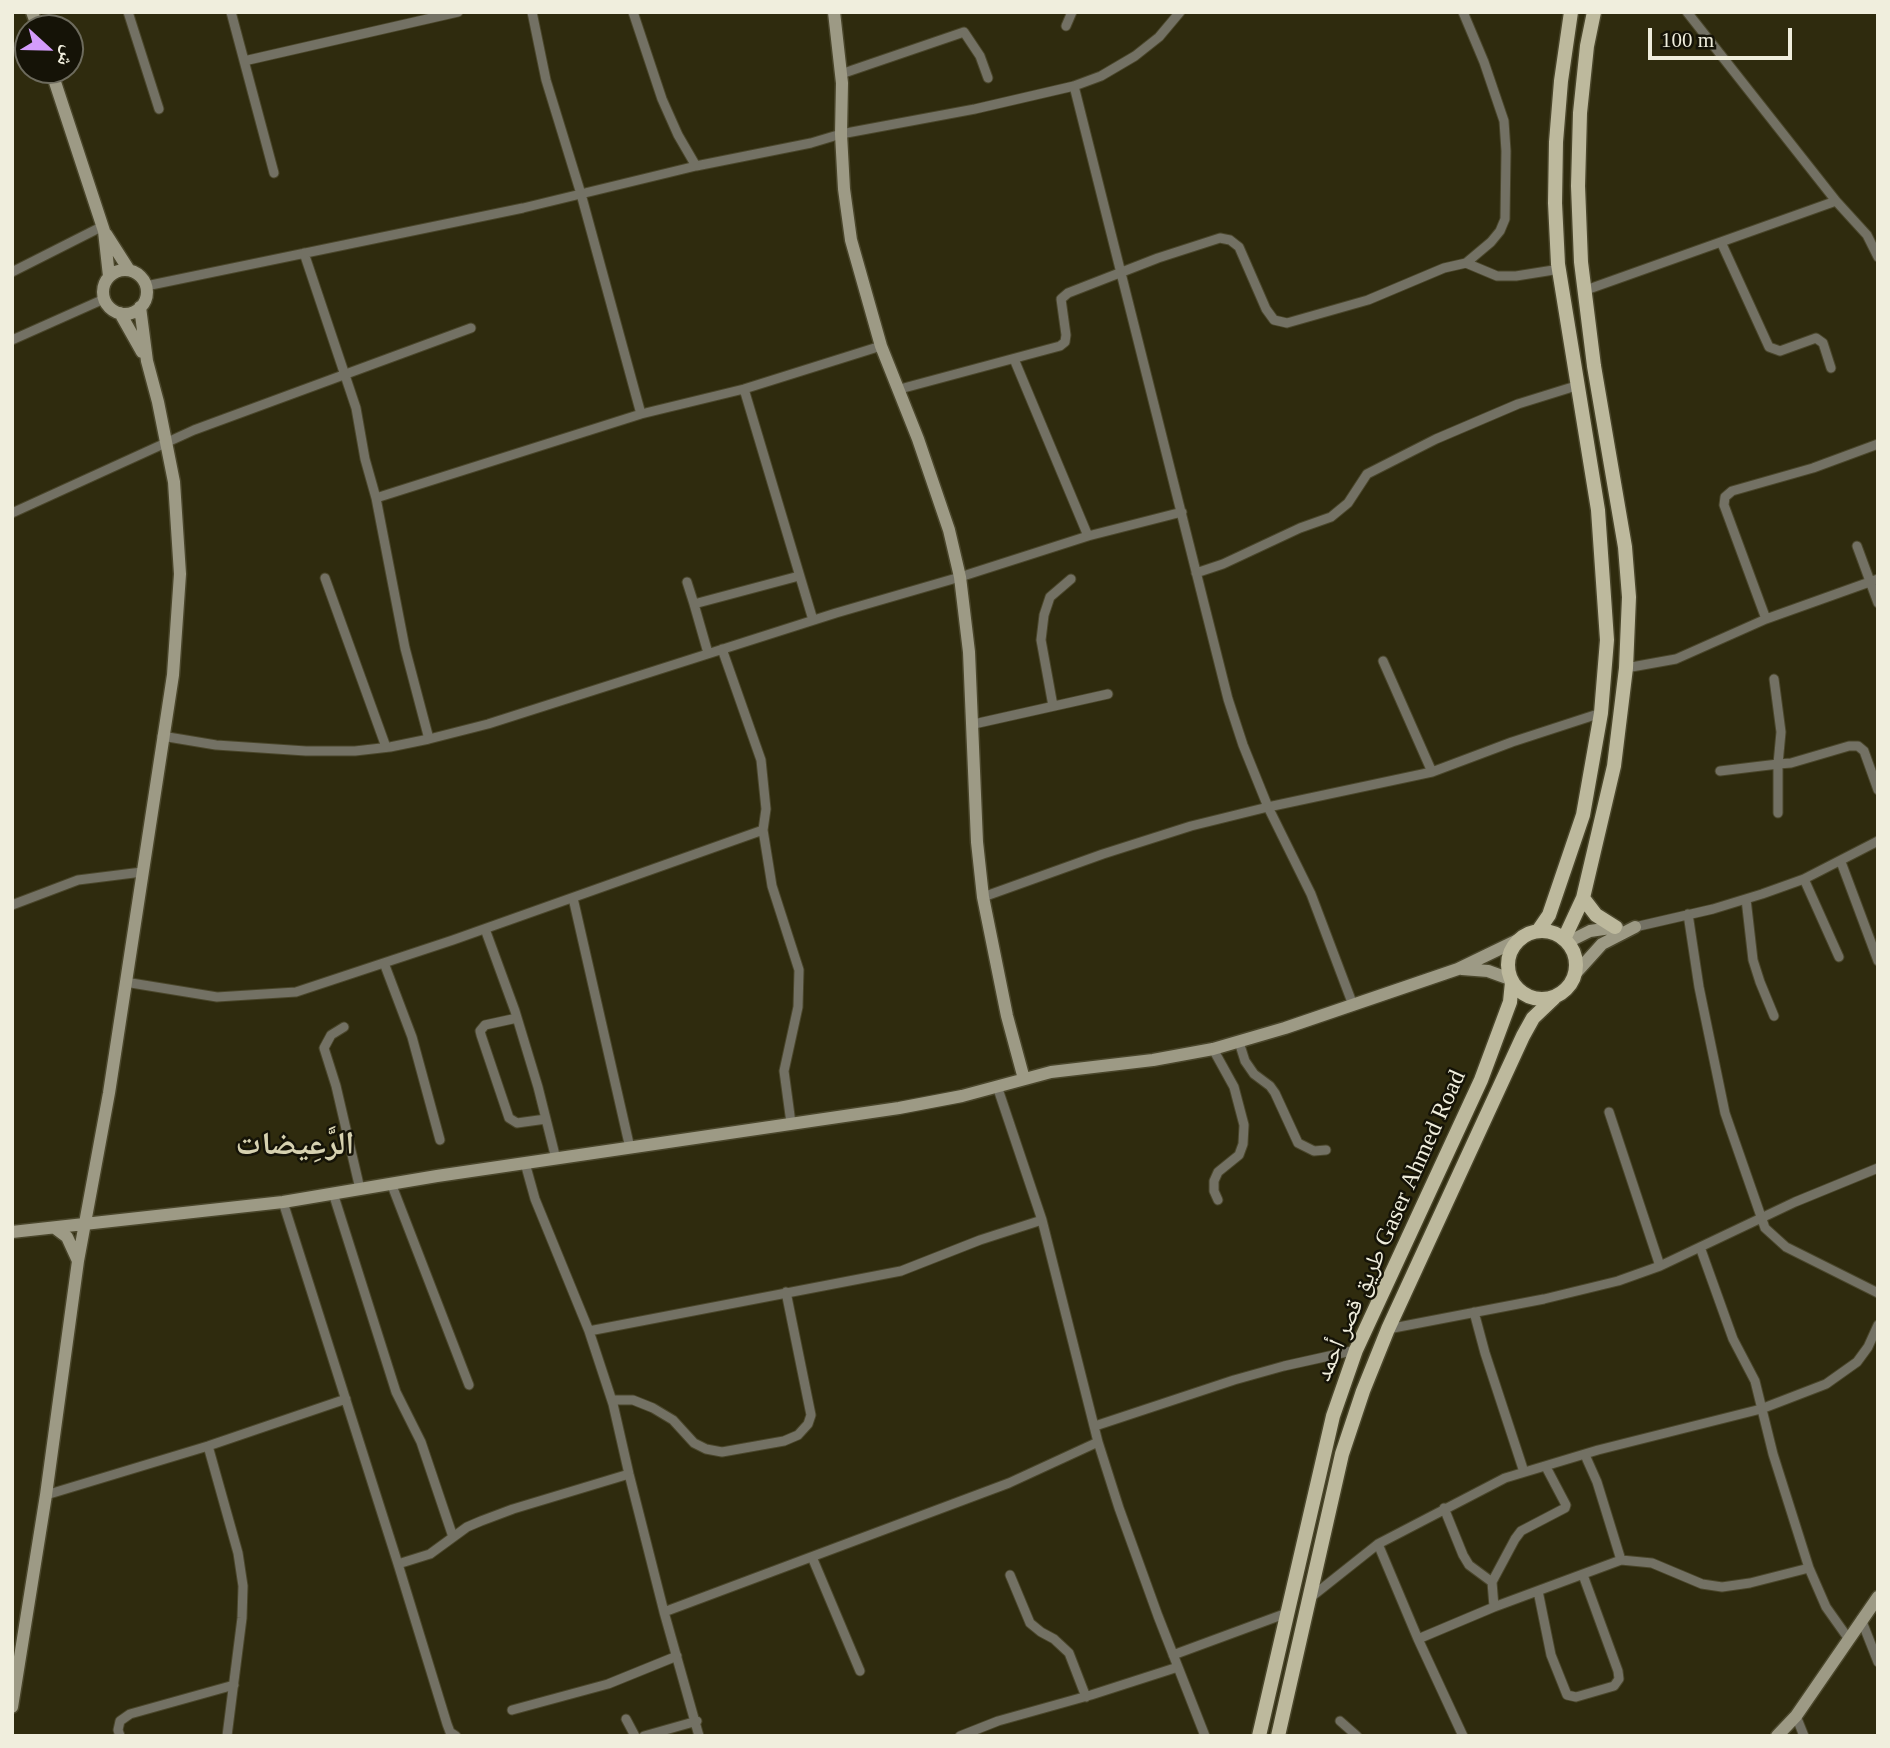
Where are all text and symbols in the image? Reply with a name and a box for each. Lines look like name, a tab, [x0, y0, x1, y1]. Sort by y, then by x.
north arrow	[14, 14, 84, 84]
scale bar	[1652, 14, 1796, 58]
text: 100 m	[1661, 28, 1714, 52]
text: ش	[54, 43, 81, 70]
street label: طريق قصر أحمد Gaser Ahmed Road	[1309, 1066, 1473, 1386]
district label: الرَّعِيضات	[236, 1127, 354, 1165]

